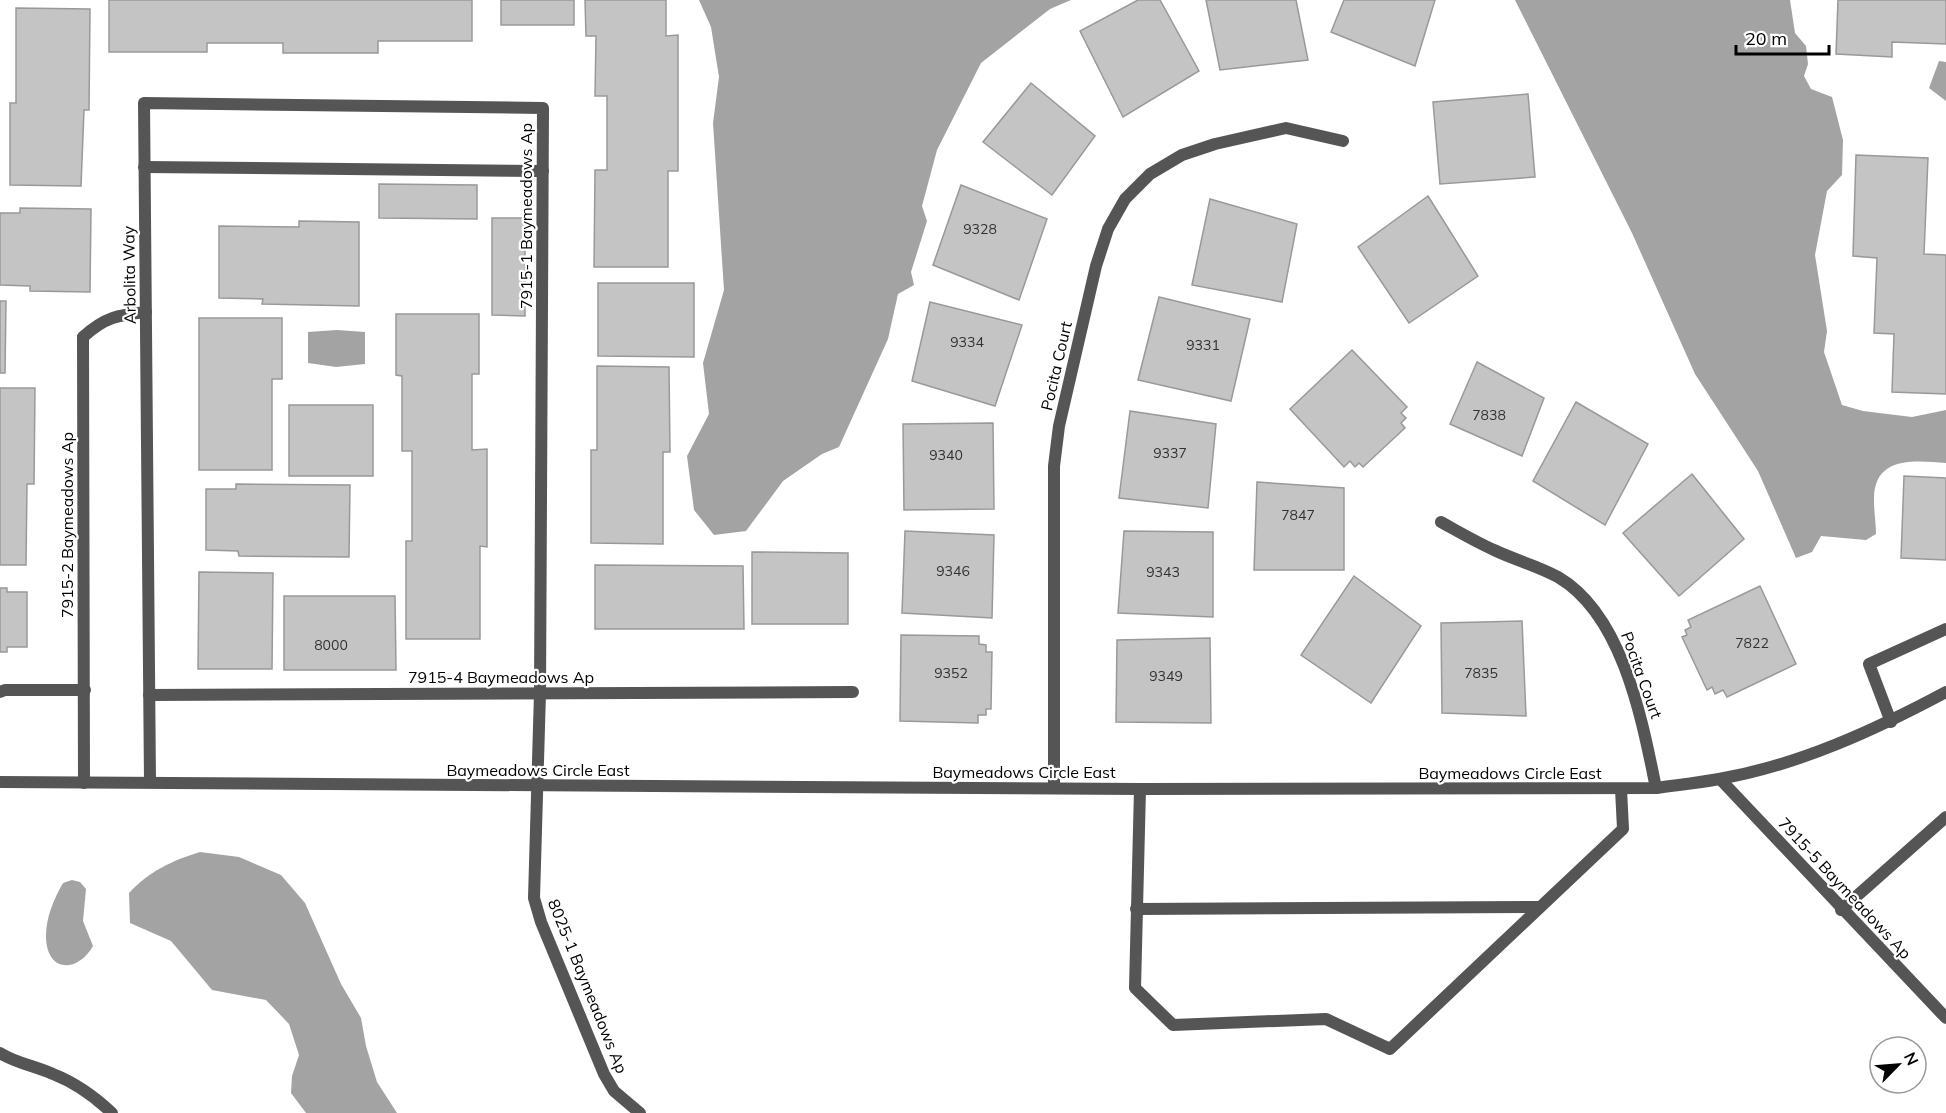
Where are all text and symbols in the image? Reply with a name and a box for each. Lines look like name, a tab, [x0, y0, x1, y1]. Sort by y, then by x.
scale bar	[1736, 18, 1829, 56]
text: 20 m	[1745, 27, 1787, 50]
street label: 7915-1 Baymeadows Ap	[516, 123, 536, 309]
house number: 9328	[963, 220, 997, 238]
street label: Arbolita Way	[118, 225, 140, 324]
street label: Pocita Court	[1036, 319, 1076, 413]
house number: 9334	[950, 333, 984, 351]
house number: 9331	[1186, 336, 1220, 354]
house number: 7838	[1472, 406, 1506, 424]
street label: 7915-2 Baymeadows Ap	[57, 432, 77, 618]
house number: 9337	[1153, 444, 1187, 462]
house number: 9340	[929, 446, 963, 464]
house number: 7847	[1281, 506, 1315, 524]
house number: 9346	[936, 562, 970, 580]
house number: 9343	[1146, 563, 1180, 581]
street label: Pocita Court	[1617, 629, 1667, 721]
house number: 7822	[1735, 634, 1769, 652]
house number: 8000	[314, 636, 348, 654]
house number: 9352	[934, 664, 968, 682]
house number: 7835	[1464, 664, 1498, 682]
street label: 7915-4 Baymeadows Ap	[408, 667, 594, 687]
house number: 9349	[1149, 667, 1183, 685]
street label: Baymeadows Circle East	[446, 760, 630, 780]
street label: Baymeadows Circle East	[932, 762, 1116, 782]
street label: Baymeadows Circle East	[1418, 763, 1602, 783]
street label: 7915-5 Baymeadows Ap	[1774, 813, 1916, 963]
street label: 8025-1 Baymeadows Ap	[544, 896, 632, 1076]
north arrow	[1868, 1035, 1928, 1095]
text: N	[1900, 1049, 1923, 1068]

